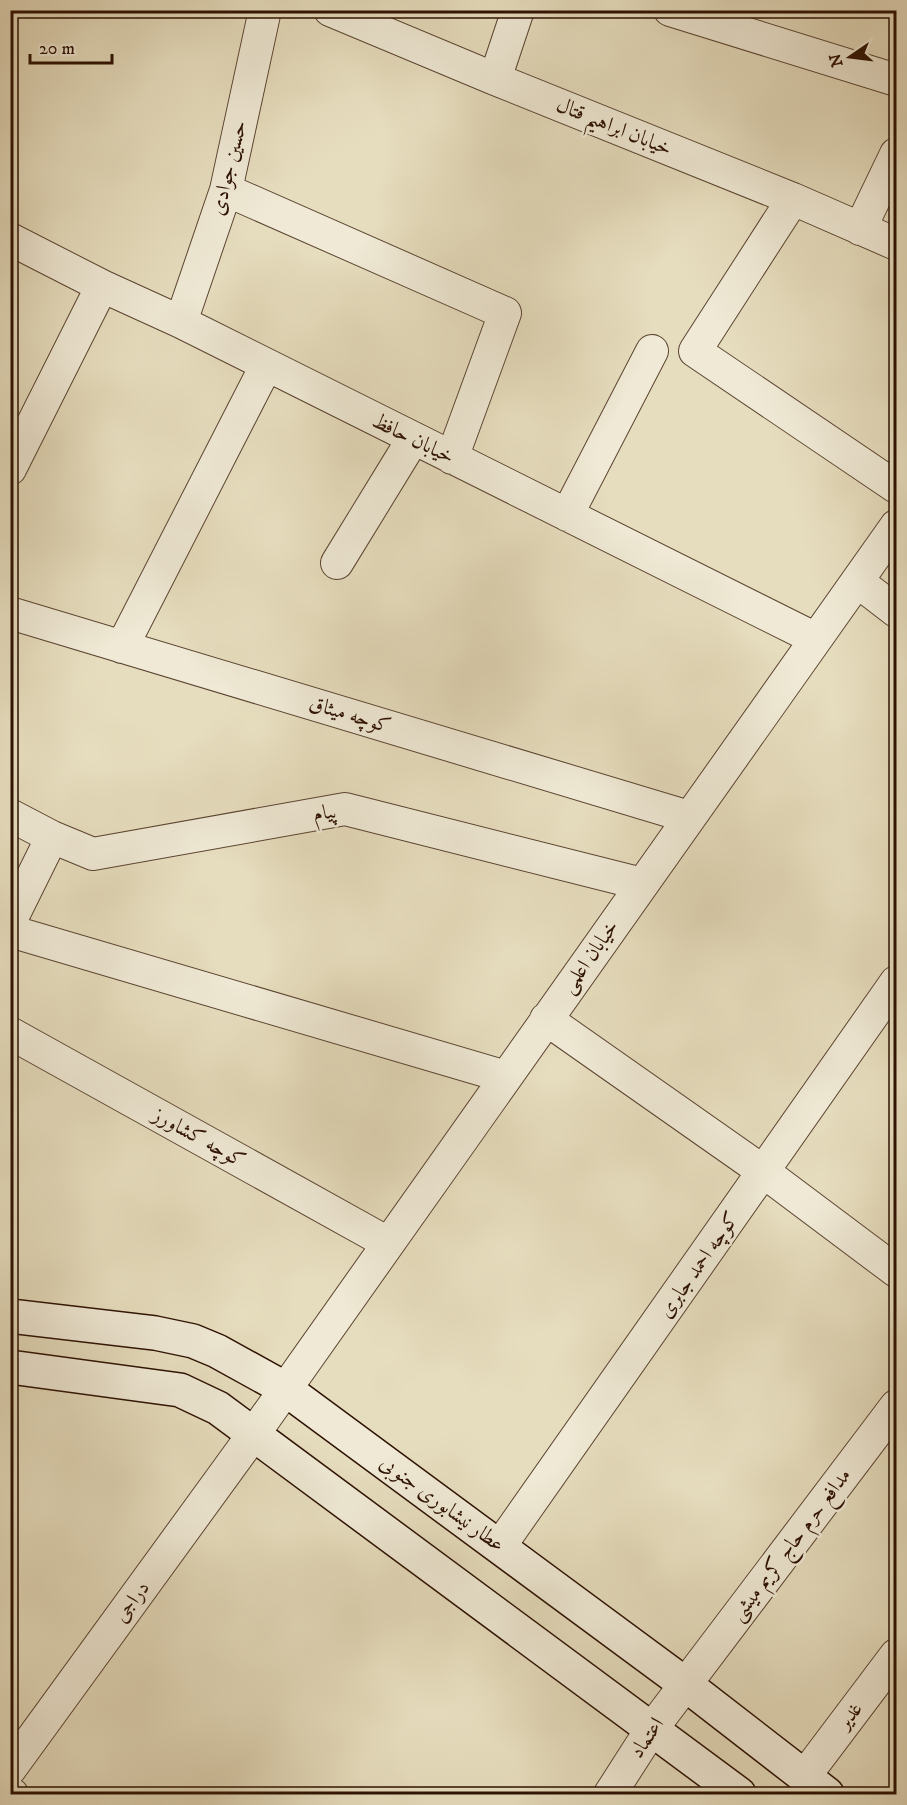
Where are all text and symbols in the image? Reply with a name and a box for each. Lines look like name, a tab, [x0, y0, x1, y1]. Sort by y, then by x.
scale bar	[30, 27, 112, 65]
north arrow	[820, 27, 880, 87]
text: 20 m	[39, 38, 75, 60]
text: N	[825, 52, 848, 69]
street label: خیابان ابراهیم قتال	[550, 92, 676, 169]
street label: حسین جوادی	[205, 118, 253, 218]
street label: خیابان حافظ	[368, 408, 458, 470]
street label: کوچه میثاق	[306, 690, 394, 740]
street label: پیام	[311, 798, 340, 832]
street label: خیابان اعلمی	[555, 915, 625, 999]
street label: کوچه کشاورز	[146, 1101, 250, 1174]
street label: کوچه احمد جابری	[653, 1207, 745, 1323]
street label: عطار نیشابوری جنوبی	[374, 1450, 510, 1559]
street label: مدافع حرم حاج کریم میشی	[725, 1463, 861, 1630]
street label: دراجی	[108, 1576, 156, 1628]
street label: غدیر	[830, 1697, 869, 1737]
street label: اعتماد	[624, 1713, 670, 1763]

